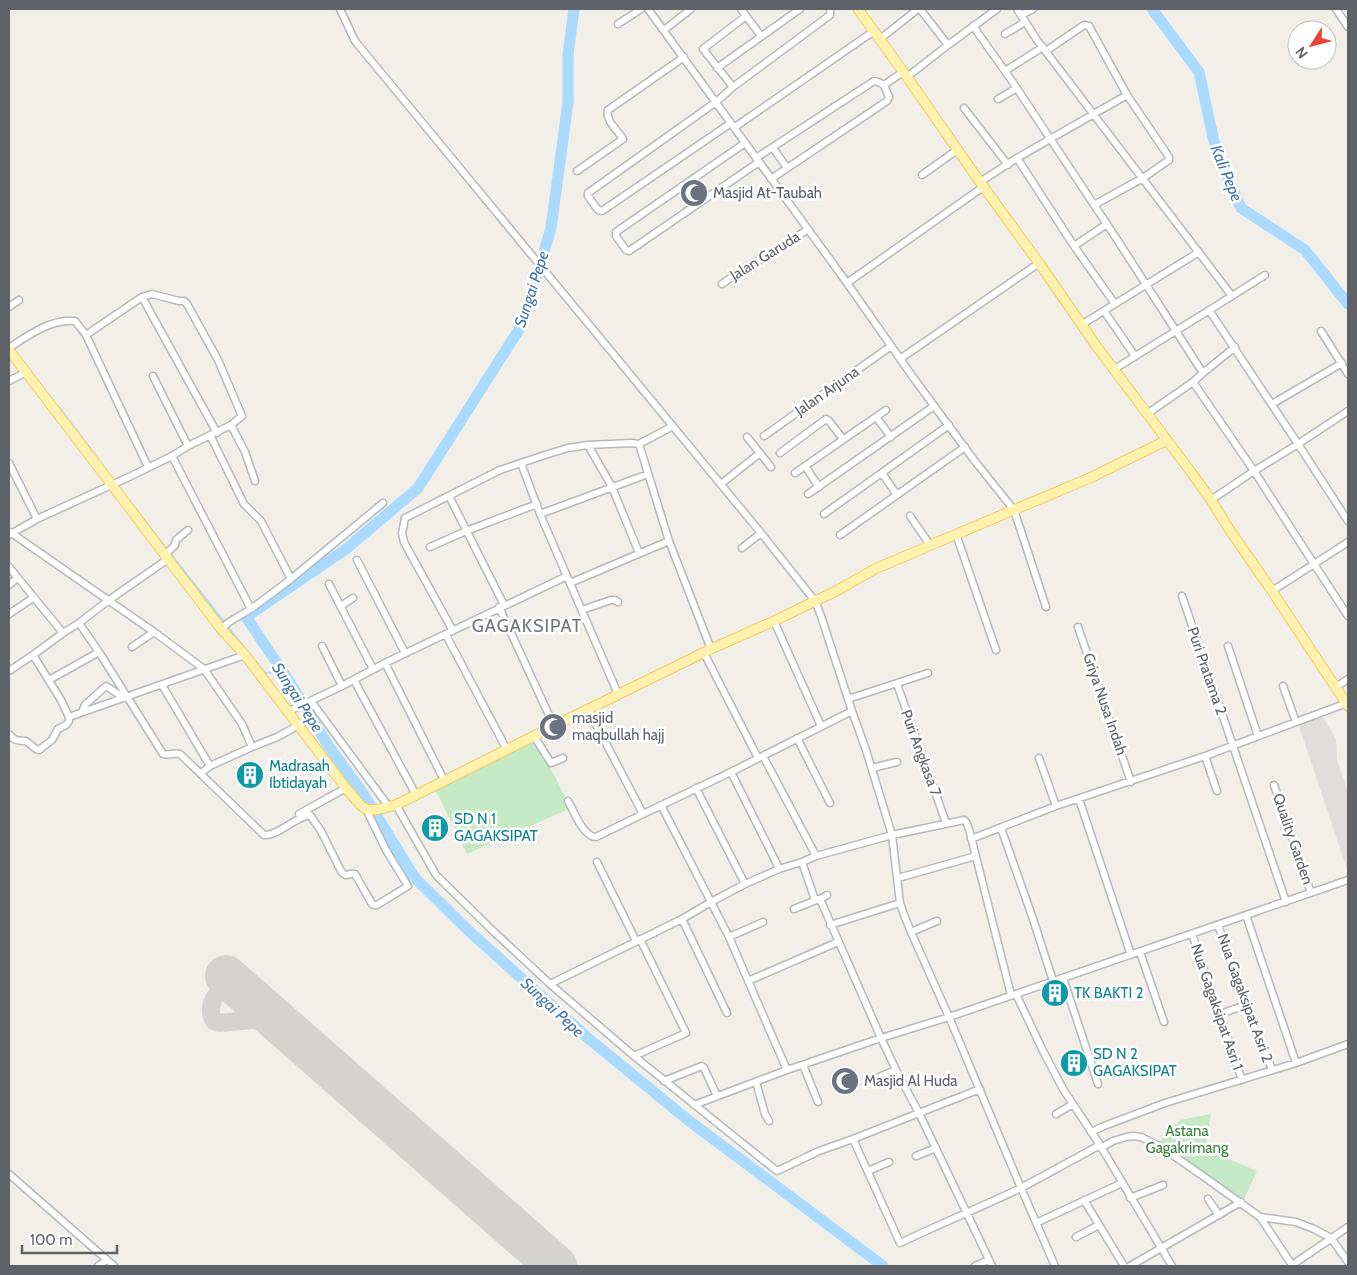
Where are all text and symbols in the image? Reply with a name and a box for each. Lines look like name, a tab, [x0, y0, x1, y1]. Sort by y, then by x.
north arrow	[1287, 20, 1337, 70]
text: N	[1291, 43, 1312, 62]
water label: Kali Pepe	[1207, 142, 1246, 204]
mosque icon: Masjid At-Taubah	[679, 178, 709, 208]
place label: Masjid At-Taubah	[713, 184, 822, 202]
street label: Jalan Garuda	[726, 227, 804, 285]
water label: Sungai Pepe	[510, 249, 553, 330]
street label: Jalan Arjuna	[791, 362, 863, 420]
district label: GAGAKSIPAT	[472, 615, 582, 637]
street label: Puri Pratama 2	[1184, 625, 1230, 717]
street label: Griya Nusa Indah	[1079, 651, 1131, 757]
water label: Sungai Pepe	[268, 659, 327, 736]
street label: Puri Angkasa 7	[897, 707, 945, 799]
place label: masjid maqbullah hajj	[572, 709, 664, 744]
mosque icon: masjid maqbullah hajj	[538, 712, 568, 742]
place label: Madrasah Ibtidayah	[269, 757, 330, 792]
building icon: Madrasah Ibtidayah	[235, 760, 265, 790]
street label: Quality Garden	[1269, 791, 1317, 887]
place label: SD N 1 GAGAKSIPAT	[454, 810, 538, 845]
building icon: SD N 1 GAGAKSIPAT	[420, 813, 450, 843]
street label: Nua Gagaksipat Asri 2	[1213, 931, 1277, 1065]
street label: Nua Gagaksipat Asri 1	[1187, 941, 1247, 1073]
water label: Sungai Pepe	[517, 974, 588, 1041]
building icon: TK BAKTI 2	[1040, 978, 1070, 1008]
place label: TK BAKTI 2	[1074, 984, 1144, 1002]
place label: SD N 2 GAGAKSIPAT	[1093, 1045, 1177, 1080]
building icon: SD N 2 GAGAKSIPAT	[1059, 1048, 1089, 1078]
mosque icon: Masjid Al Huda	[830, 1066, 860, 1096]
place label: Masjid Al Huda	[864, 1072, 958, 1090]
park label: Astana Gagakrimang	[1146, 1122, 1229, 1157]
scale bar	[22, 1222, 118, 1254]
text: 100 m	[30, 1231, 72, 1249]

